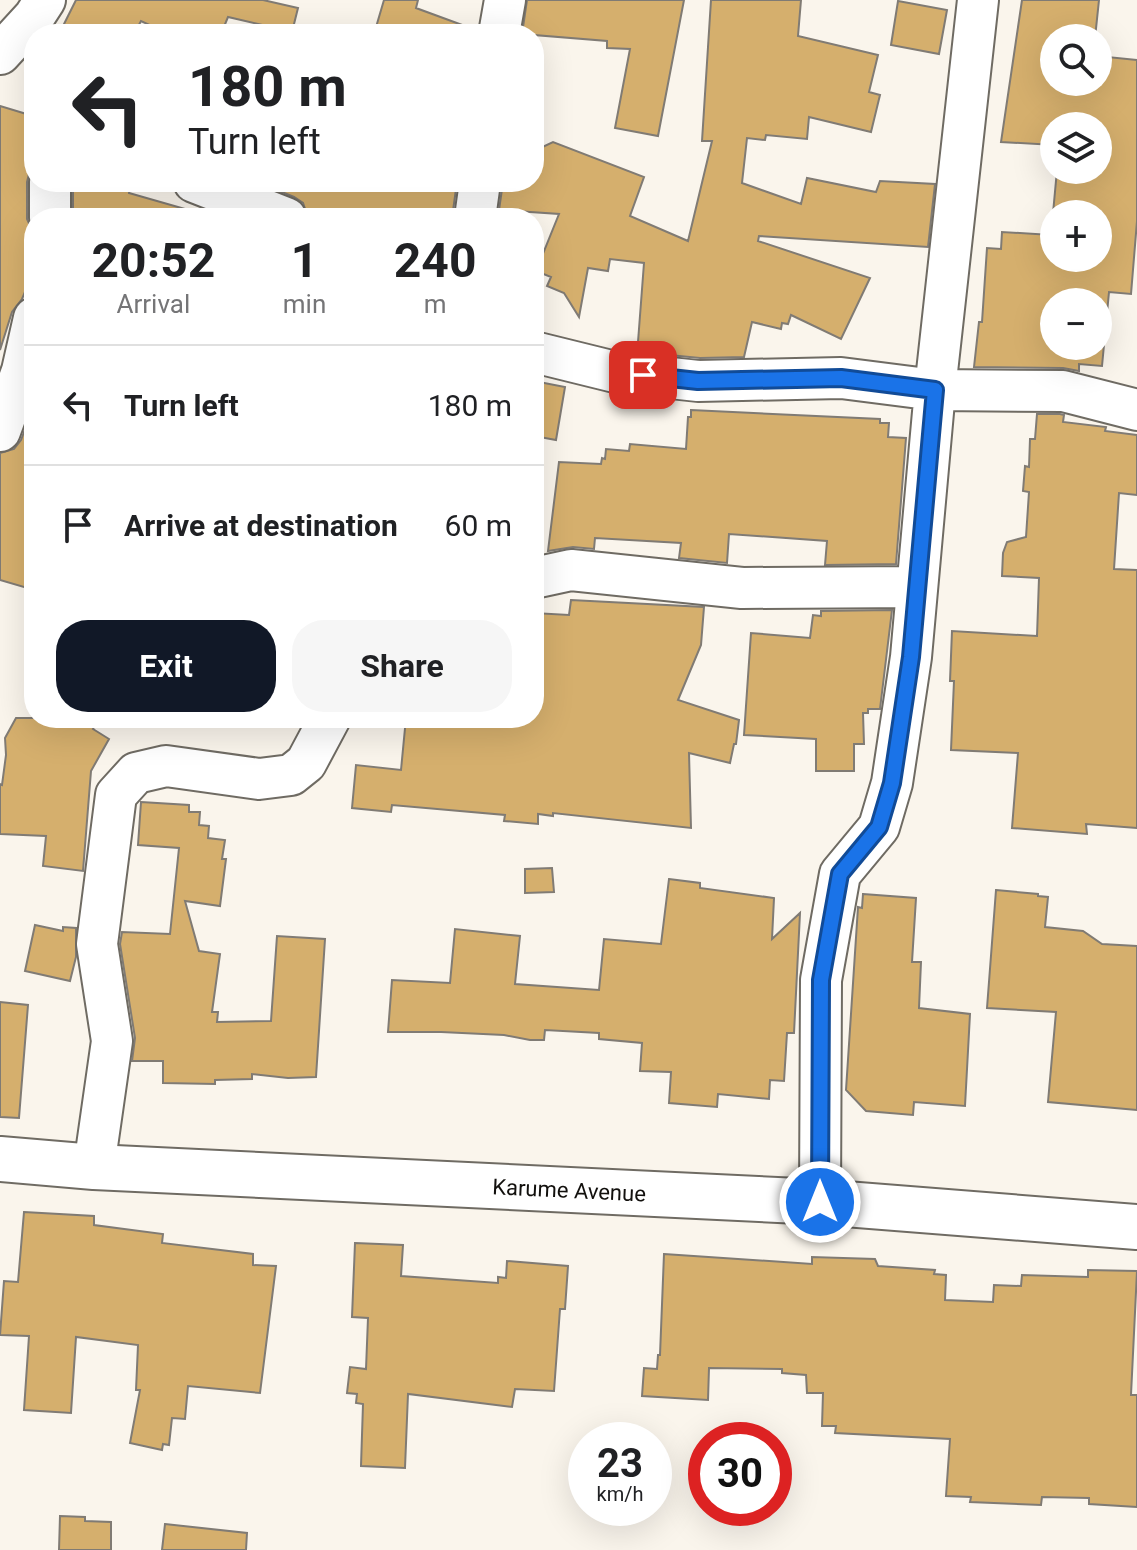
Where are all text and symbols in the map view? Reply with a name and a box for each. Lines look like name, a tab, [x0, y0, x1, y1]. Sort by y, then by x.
map controls	[1040, 24, 1112, 360]
button: search	[1040, 24, 1112, 96]
text: 180 m	[188, 54, 347, 120]
icon: left	[56, 56, 160, 160]
button: layers	[1040, 112, 1112, 184]
text: Turn left	[188, 121, 321, 163]
button: +	[1040, 200, 1112, 272]
text: 20:52	[92, 232, 215, 289]
text: 1	[291, 232, 318, 289]
text: 240	[394, 232, 476, 289]
button: −	[1040, 288, 1112, 360]
text: Arrival	[117, 289, 190, 319]
text: min	[283, 289, 326, 319]
text: m	[424, 289, 447, 319]
pin	[609, 341, 677, 409]
icon: arrive	[621, 353, 665, 397]
icon: left	[56, 383, 100, 427]
text: Turn left	[124, 388, 239, 423]
text: 180 m	[428, 388, 512, 423]
icon: arrive	[56, 503, 100, 547]
text: Arrive at destination	[124, 508, 398, 543]
text: 60 m	[445, 508, 512, 543]
button: Exit	[56, 620, 276, 712]
button: Share	[292, 620, 512, 712]
position arrow	[778, 1160, 862, 1244]
street label: Karume Avenue	[492, 1174, 647, 1207]
speed limit sign: 30	[688, 1422, 792, 1526]
text: 23	[597, 1440, 643, 1487]
text: km/h	[597, 1482, 643, 1506]

